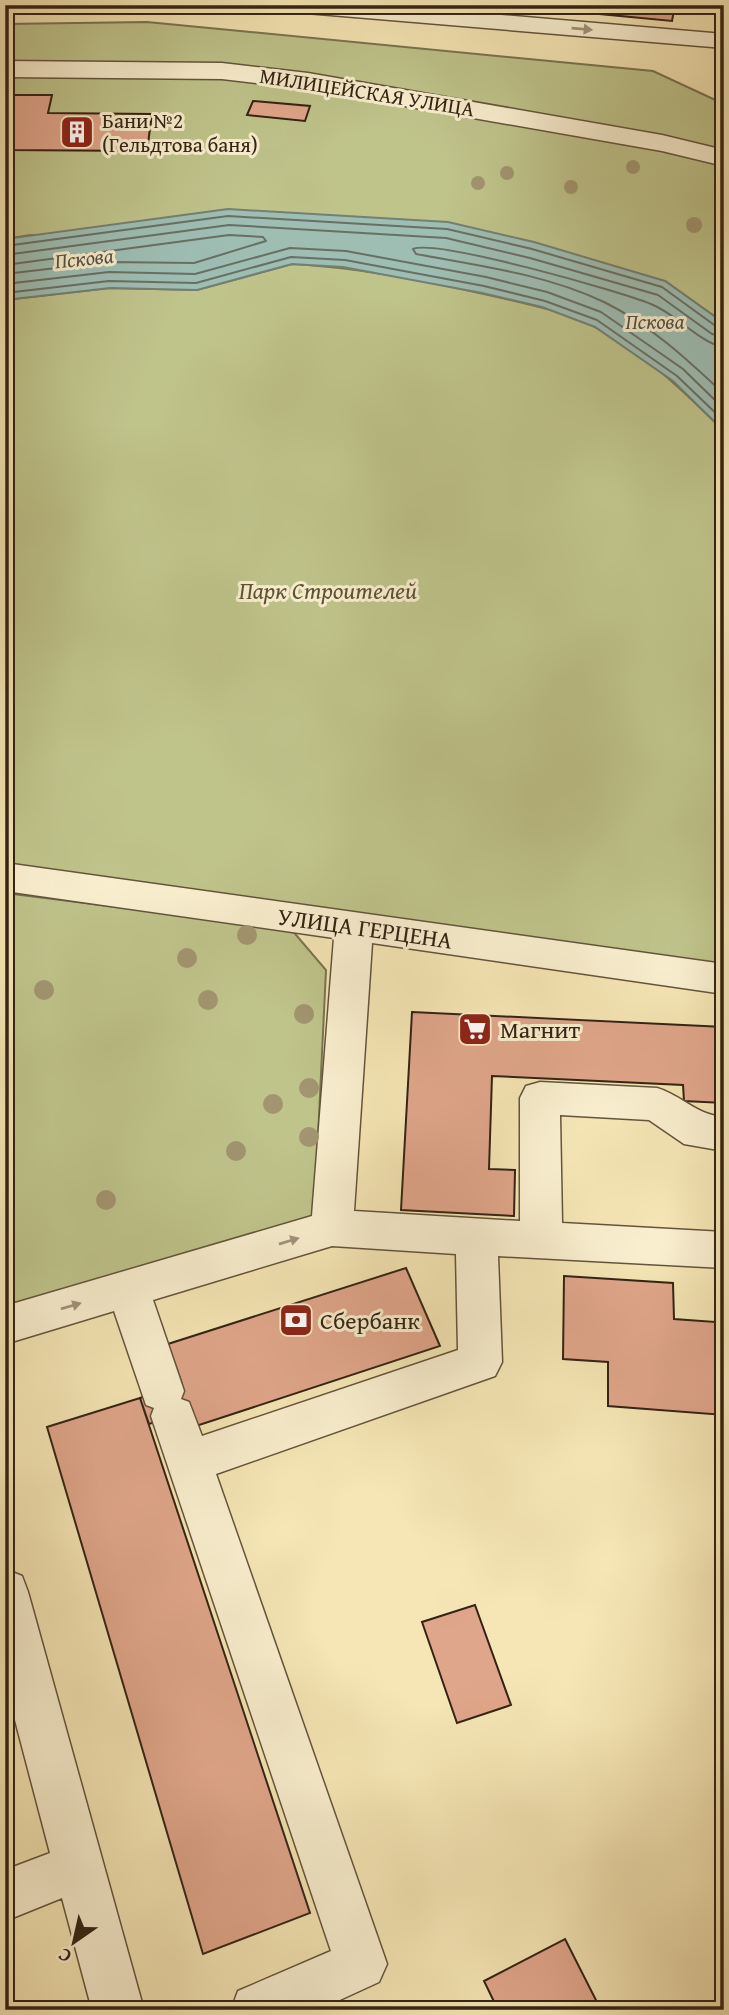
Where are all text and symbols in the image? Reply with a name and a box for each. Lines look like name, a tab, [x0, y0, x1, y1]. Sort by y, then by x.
one-way arrow	[571, 24, 593, 35]
street label: МИЛИЦЕЙСКАЯ УЛИЦА	[257, 60, 477, 124]
place label: Бани №2 (Гельдтова баня)	[102, 105, 258, 160]
building icon: Бани №2 (Гельдтова баня)	[58, 113, 96, 151]
water label: Пскова	[53, 239, 115, 276]
water label: Пскова	[626, 306, 685, 337]
park label: Парк Строителей	[239, 573, 417, 608]
street label: УЛИЦА ГЕРЦЕНА	[275, 898, 455, 958]
supermarket icon: Магнит	[456, 1010, 494, 1048]
place label: Магнит	[500, 1012, 581, 1047]
one-way arrow	[278, 1235, 299, 1245]
one-way arrow	[61, 1300, 82, 1310]
bank icon: Сбербанк	[277, 1301, 315, 1339]
place label: Сбербанк	[320, 1303, 420, 1338]
north arrow	[38, 1906, 108, 1976]
text: С	[52, 1941, 77, 1971]

